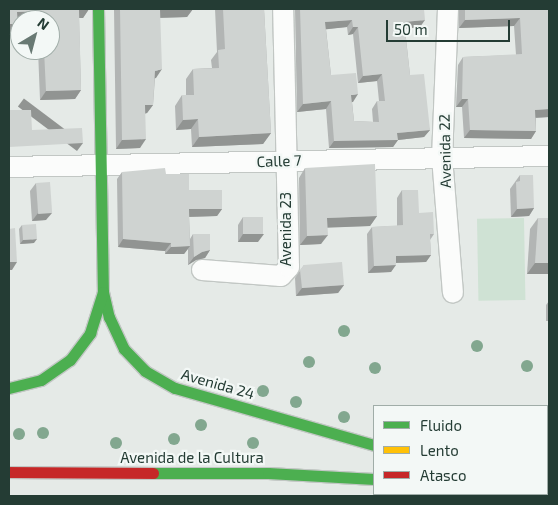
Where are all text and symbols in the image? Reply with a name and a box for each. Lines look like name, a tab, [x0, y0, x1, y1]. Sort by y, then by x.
north arrow	[10, 10, 60, 60]
scale bar	[388, 10, 512, 42]
text: N	[35, 14, 53, 33]
text: 50 m	[394, 20, 428, 38]
street label: Avenida 22	[435, 114, 455, 188]
street label: Calle 7	[256, 151, 302, 171]
street label: Avenida 23	[277, 192, 295, 266]
street label: Avenida 24	[179, 365, 257, 403]
legend	[373, 405, 548, 495]
text: Fluido	[420, 416, 462, 434]
text: Lento	[420, 441, 459, 459]
street label: Avenida de la Cultura	[120, 449, 264, 467]
text: Atasco	[420, 466, 466, 484]

